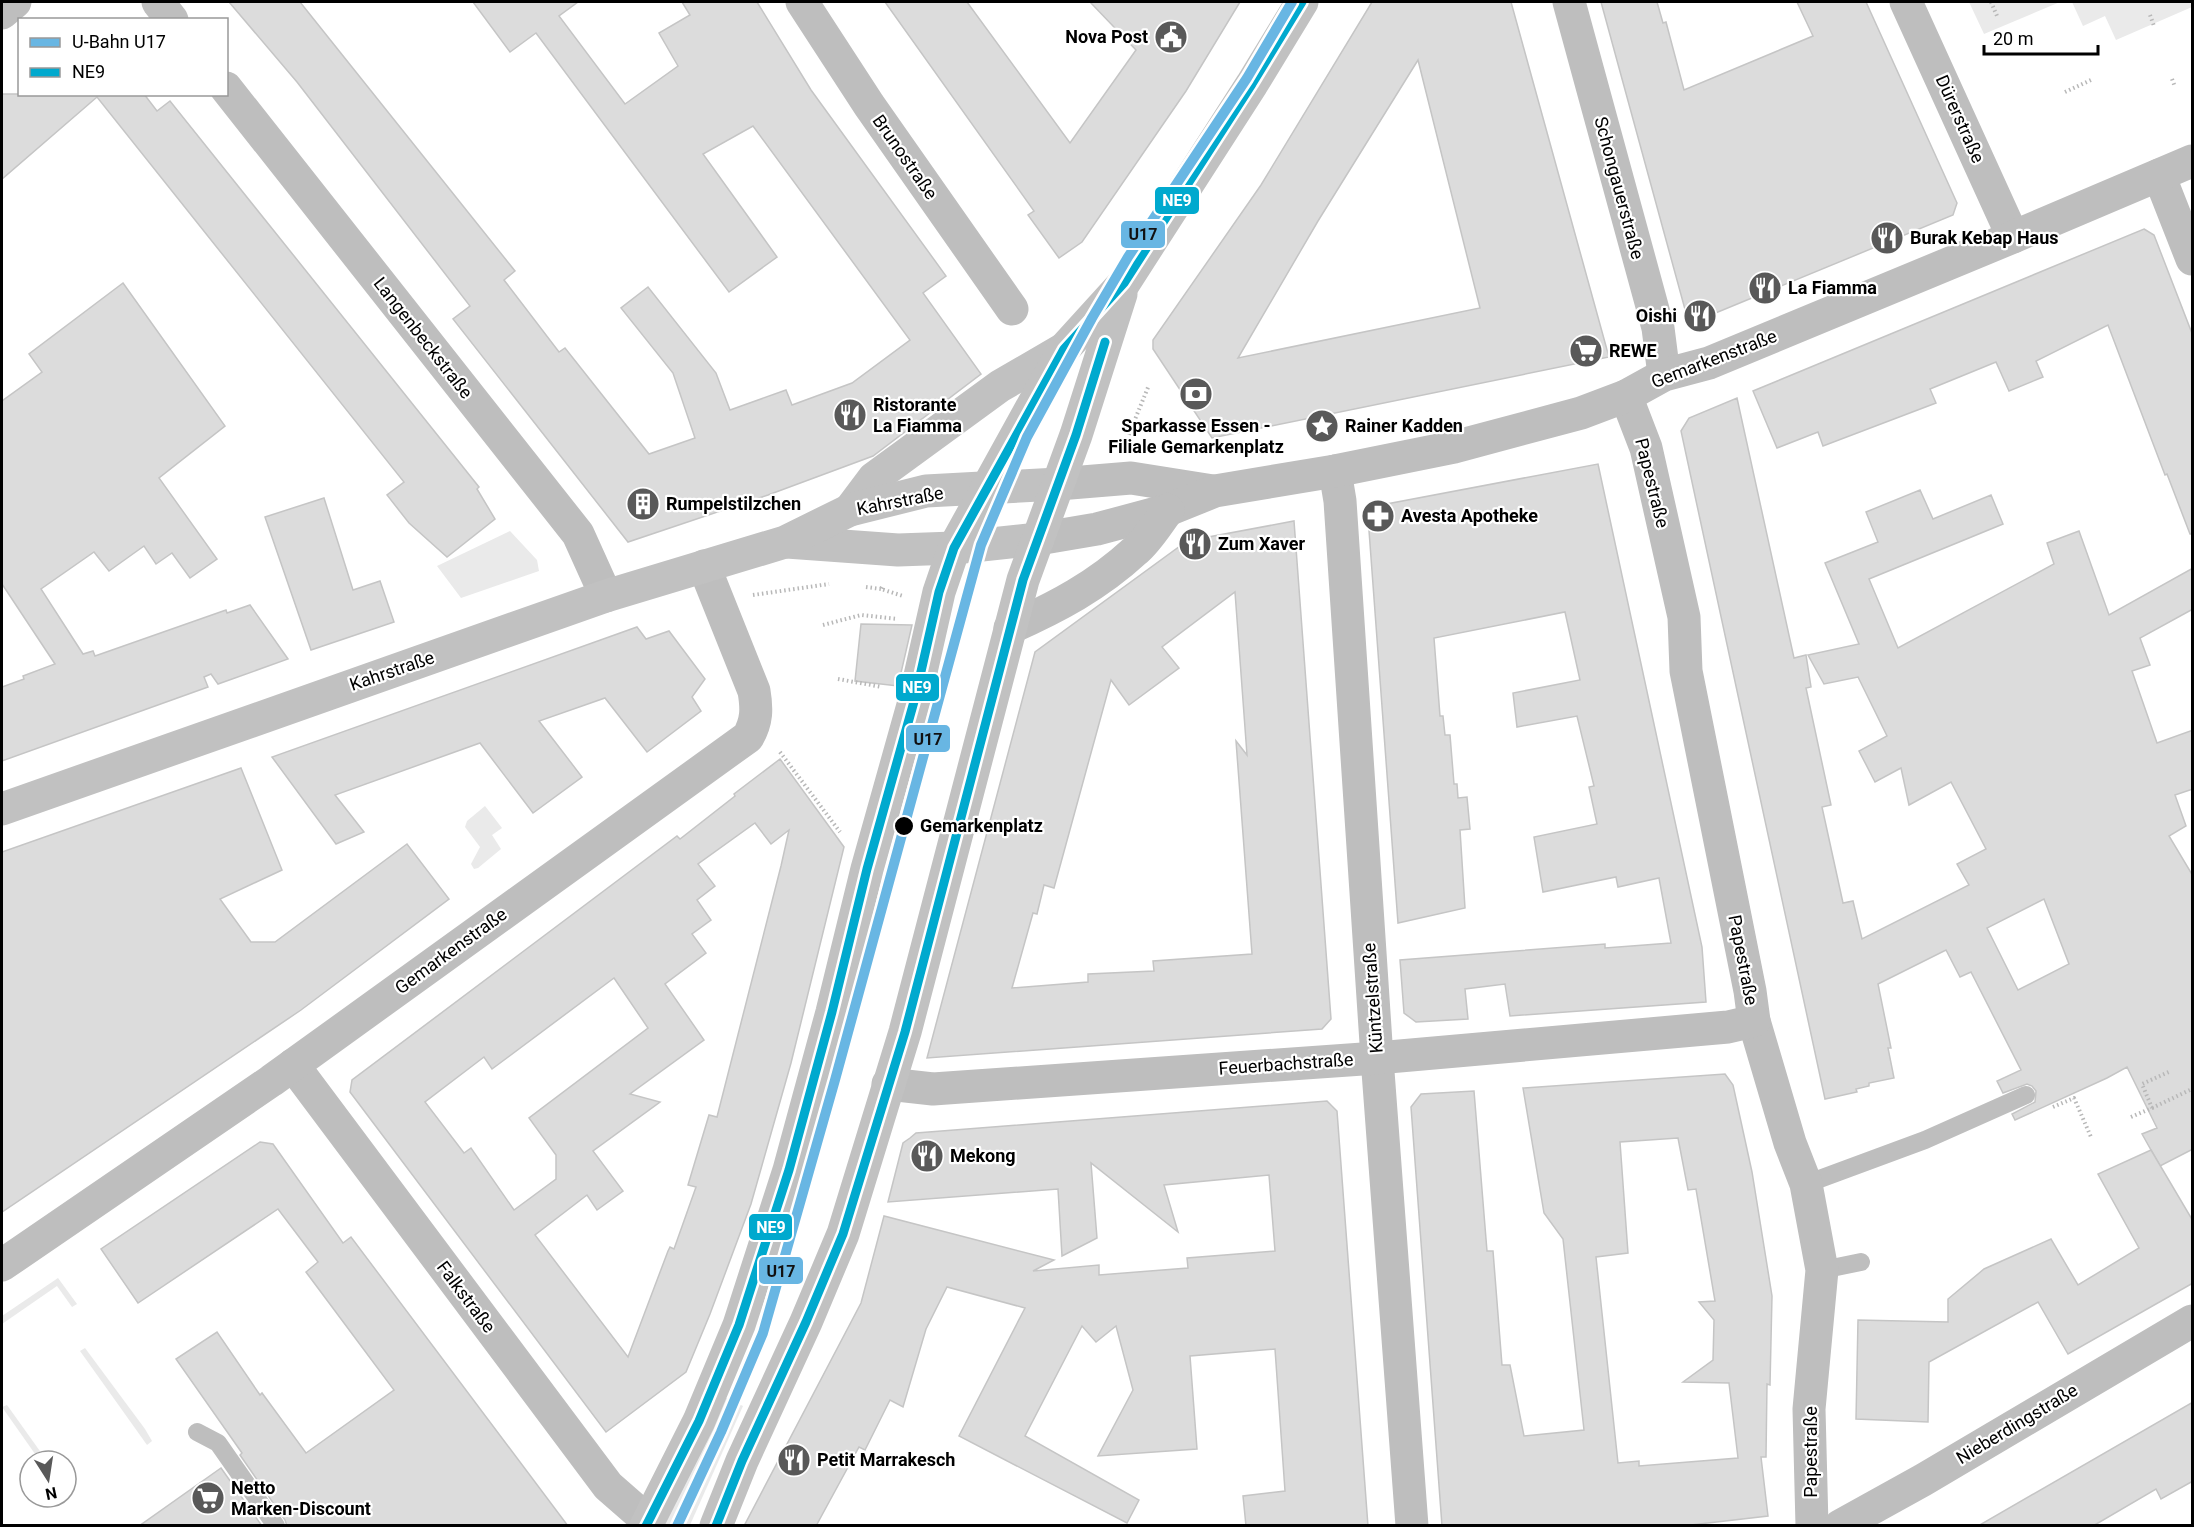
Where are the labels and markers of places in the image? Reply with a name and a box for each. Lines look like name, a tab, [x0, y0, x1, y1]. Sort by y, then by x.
public building icon: Nova Post	[1153, 19, 1189, 55]
place label: Nova Post	[1065, 26, 1148, 47]
restaurant icon: Burak Kebap Haus	[1869, 220, 1905, 256]
place label: Burak Kebap Haus	[1910, 227, 2059, 248]
restaurant icon: La Fiamma	[1747, 270, 1783, 306]
place label: La Fiamma	[1788, 277, 1877, 298]
restaurant icon: Oishi	[1682, 298, 1718, 334]
place label: Oishi	[1636, 305, 1677, 326]
supermarket icon: REWE	[1568, 333, 1604, 369]
place label: REWE	[1609, 340, 1657, 361]
bank icon: Sparkasse Essen - Filiale Gemarkenplatz	[1178, 376, 1214, 412]
place label: Ristorante La Fiamma	[873, 394, 962, 436]
restaurant icon: Ristorante La Fiamma	[832, 397, 868, 433]
place icon: Rainer Kadden	[1304, 408, 1340, 444]
place label: Sparkasse Essen - Filiale Gemarkenplatz	[1108, 415, 1284, 457]
place label: Rainer Kadden	[1345, 415, 1463, 436]
building icon: Rumpelstilzchen	[625, 486, 661, 522]
place label: Rumpelstilzchen	[666, 493, 801, 514]
pharmacy icon: Avesta Apotheke	[1360, 498, 1396, 534]
place label: Avesta Apotheke	[1401, 505, 1538, 526]
restaurant icon: Zum Xaver	[1177, 526, 1213, 562]
place label: Zum Xaver	[1218, 533, 1306, 554]
marker: Gemarkenplatz	[893, 815, 915, 837]
place label: Gemarkenplatz	[920, 815, 1043, 836]
restaurant icon: Mekong	[909, 1138, 945, 1174]
place label: Mekong	[950, 1145, 1016, 1166]
restaurant icon: Petit Marrakesch	[776, 1442, 812, 1478]
place label: Petit Marrakesch	[817, 1449, 955, 1470]
place label: Netto Marken-Discount	[231, 1477, 371, 1519]
supermarket icon: Netto Marken-Discount	[190, 1480, 226, 1516]

